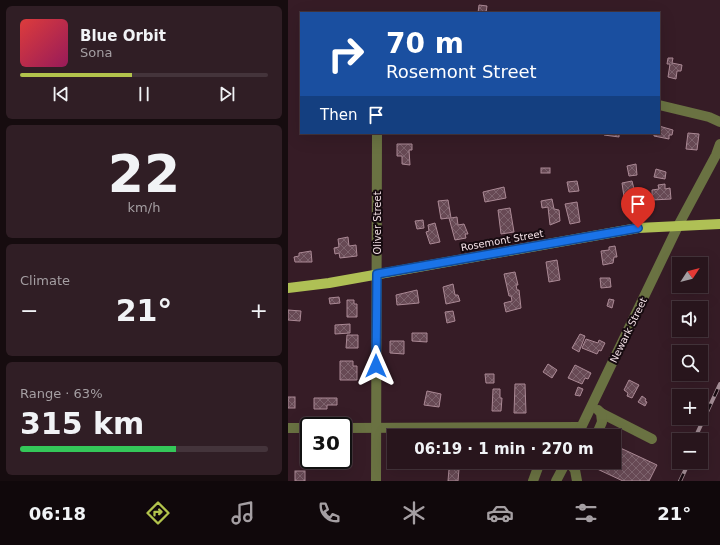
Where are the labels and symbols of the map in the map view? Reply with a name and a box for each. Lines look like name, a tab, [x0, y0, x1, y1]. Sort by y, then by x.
pin	[621, 187, 655, 228]
street label: Oliver Street	[372, 191, 383, 255]
street label: Rosemont Street	[460, 228, 544, 253]
north arrow	[672, 257, 708, 293]
street label: Newark Street	[608, 296, 649, 365]
position arrow	[355, 345, 397, 387]
speed limit sign: 30	[300, 417, 352, 469]

